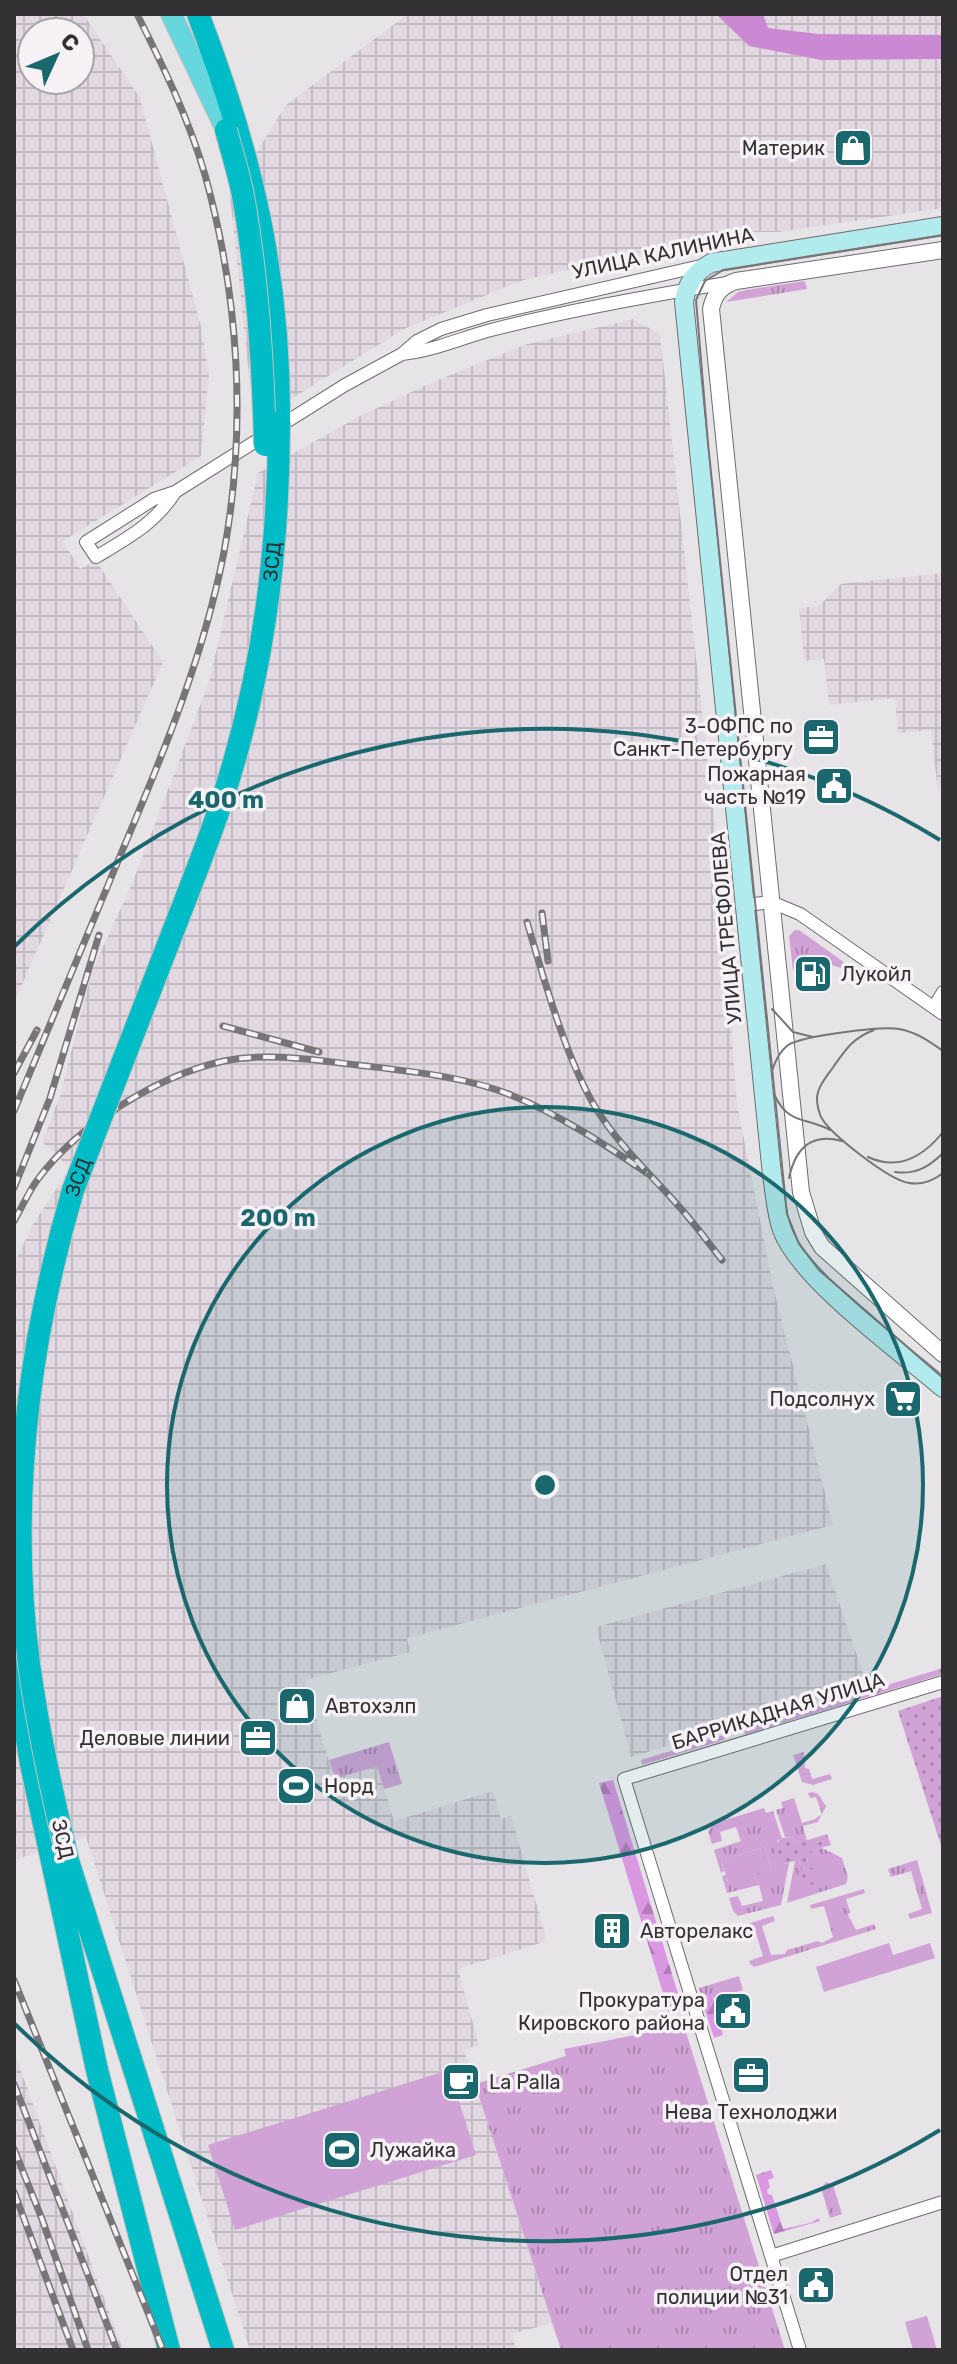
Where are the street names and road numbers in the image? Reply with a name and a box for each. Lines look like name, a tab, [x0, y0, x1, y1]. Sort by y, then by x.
street label: УЛИЦА КАЛИНИНА	[570, 222, 756, 284]
street label: ЗСД	[258, 541, 286, 583]
street label: УЛИЦА ТРЕФОЛЕВА	[706, 831, 746, 1025]
street label: ЗСД	[60, 1154, 96, 1199]
street label: БАРРИКАДНАЯ УЛИЦА	[669, 1667, 887, 1755]
street label: ЗСД	[47, 1817, 79, 1861]

